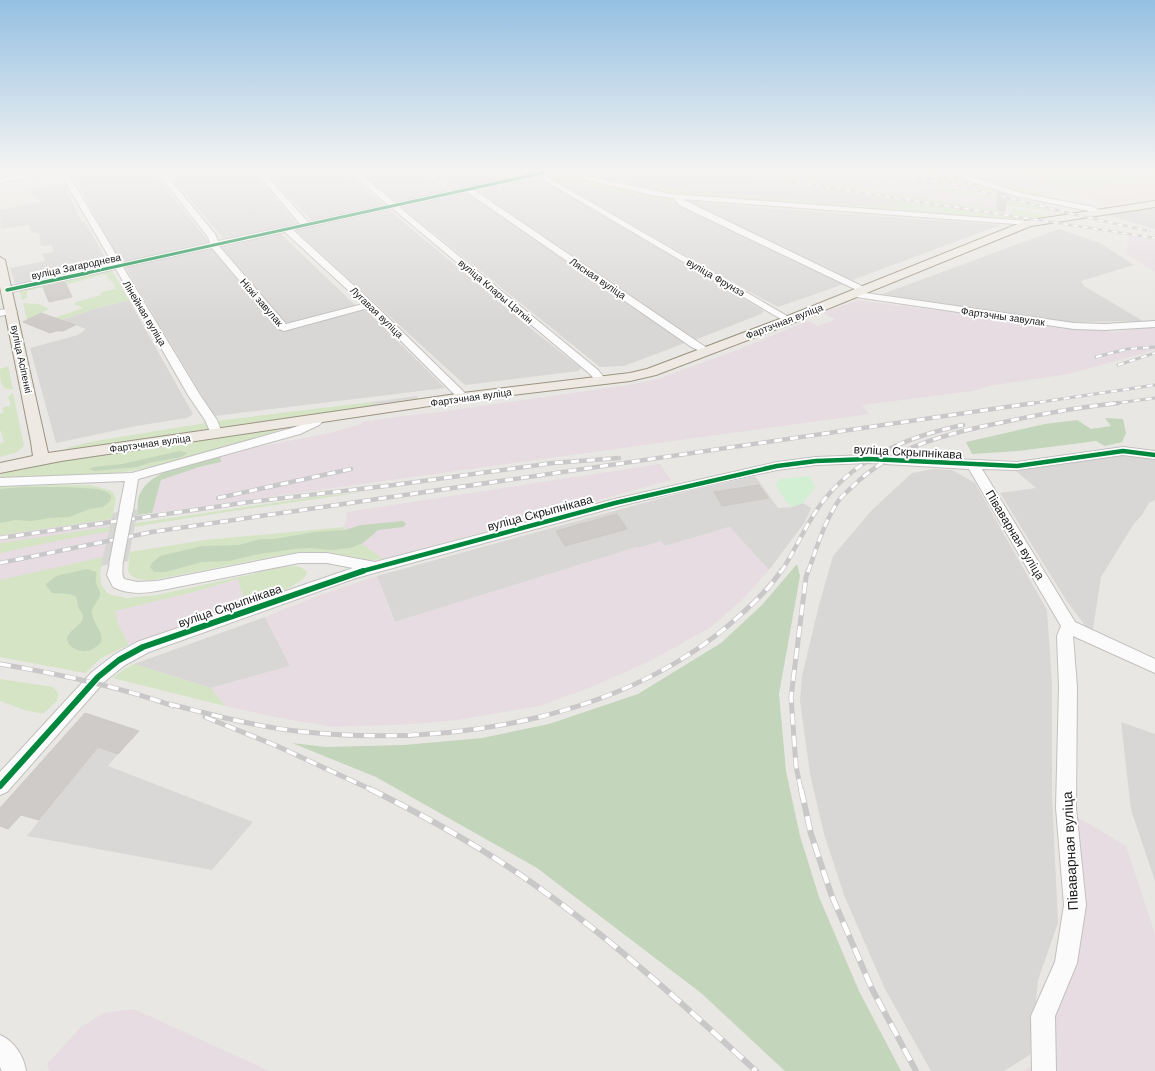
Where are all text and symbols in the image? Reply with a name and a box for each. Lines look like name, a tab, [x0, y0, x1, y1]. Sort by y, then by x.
street label: вуліца Загароднева	[30, 252, 122, 281]
street label: Лясная вуліца	[568, 256, 628, 302]
street label: вуліца Фрунзэ	[685, 256, 747, 299]
street label: вуліца Клары Цэткін	[456, 257, 535, 326]
street label: Нізкі завулак	[238, 276, 286, 329]
street label: Лінейная вуліца	[121, 279, 169, 348]
street label: Лугавая вуліца	[348, 284, 406, 341]
street label: Фартэчная вуліца	[744, 302, 825, 341]
street label: Фартэчны завулак	[960, 305, 1046, 328]
street label: вуліца Асіпенкі	[9, 324, 34, 394]
street label: Фартэчная вуліца	[430, 386, 513, 409]
street label: Фартэчная вуліца	[109, 432, 192, 455]
street label: вуліца Скрыпнікава	[853, 442, 963, 462]
street label: Піваварная вуліца	[983, 488, 1047, 583]
street label: вуліца Скрыпнікава	[486, 492, 595, 534]
street label: вуліца Скрыпнікава	[176, 582, 284, 630]
street label: Піваварная вуліца	[1059, 791, 1081, 911]

